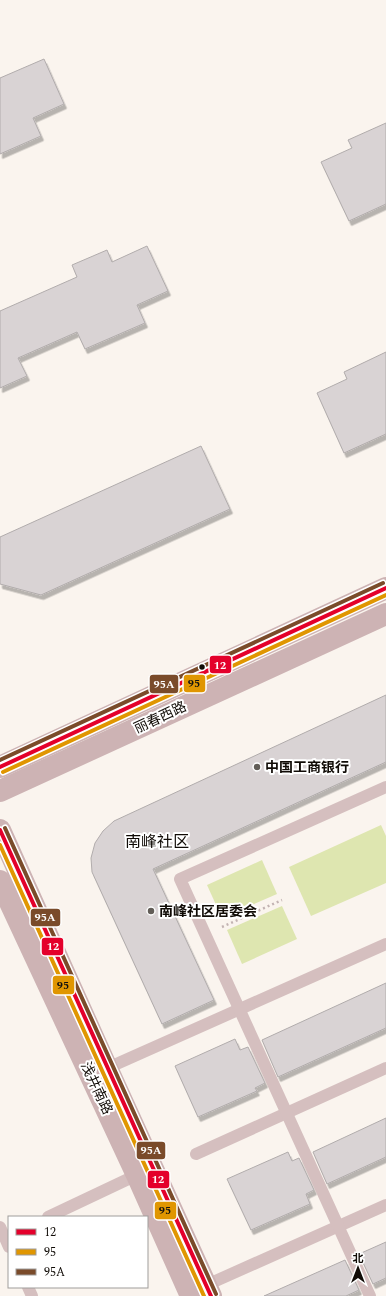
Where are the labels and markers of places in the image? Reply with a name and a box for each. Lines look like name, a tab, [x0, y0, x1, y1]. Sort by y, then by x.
unlabelled marker	[197, 662, 207, 672]
place label: 中国工商银行	[265, 757, 349, 778]
marker: 中国工商银行	[252, 762, 262, 772]
place label: 南峰社区居委会	[159, 901, 257, 922]
marker: 南峰社区居委会	[146, 906, 156, 916]

